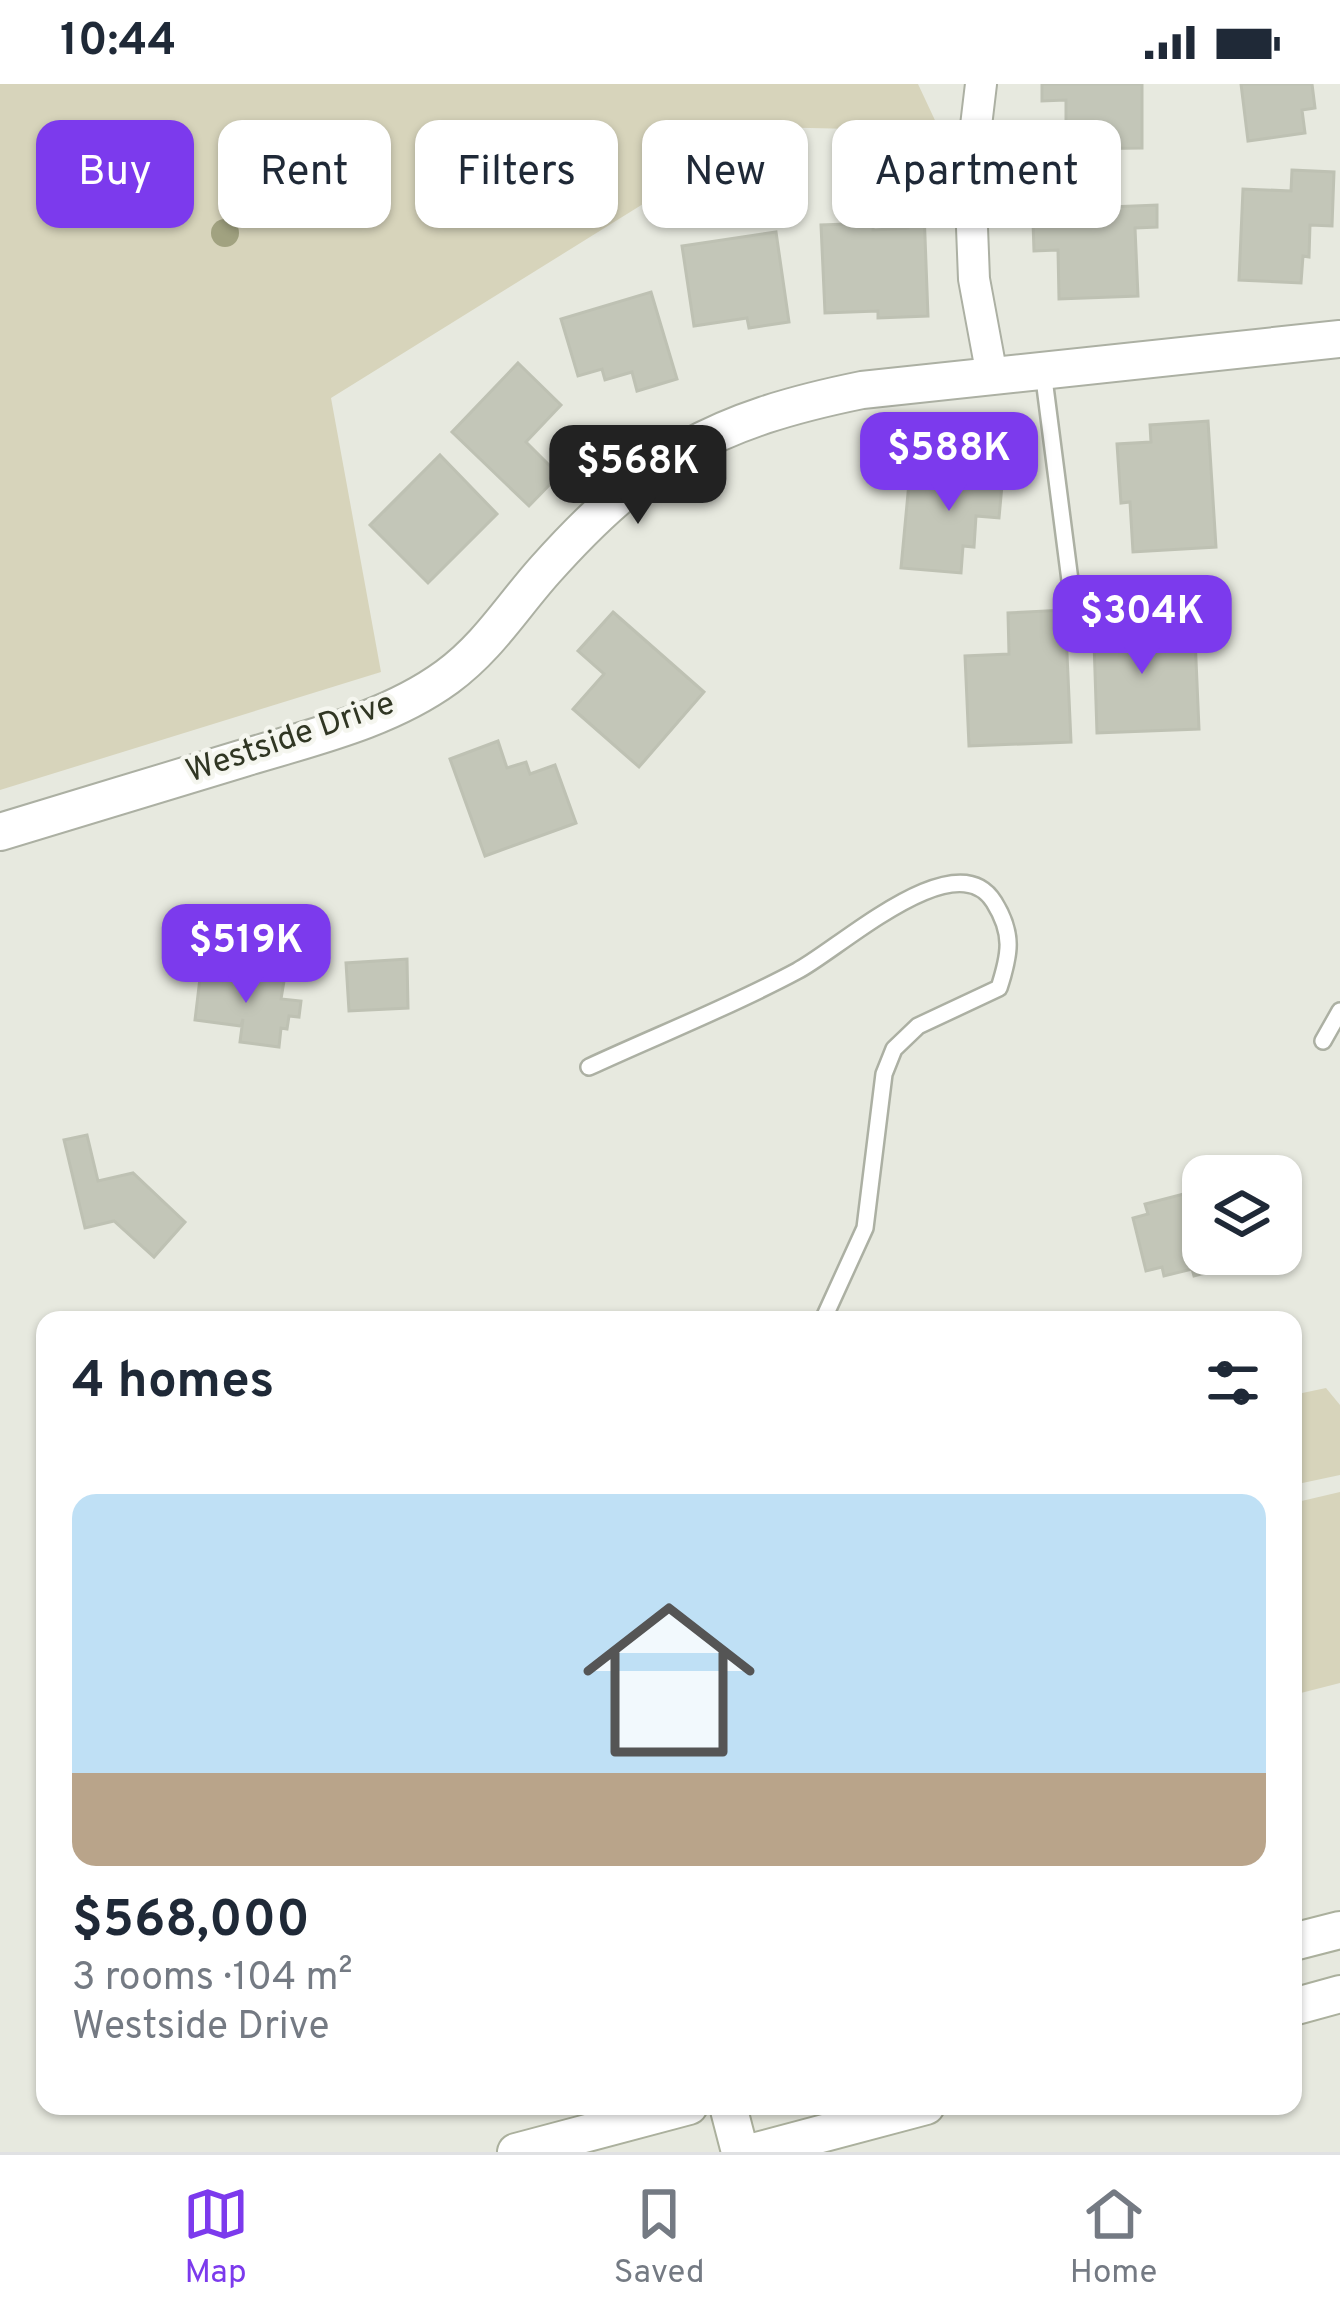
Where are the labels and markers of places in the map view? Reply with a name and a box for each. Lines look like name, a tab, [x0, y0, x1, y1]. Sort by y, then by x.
pin: $588K	[865, 412, 1033, 514]
pin: $568K	[554, 425, 722, 527]
pin: $304K	[1058, 575, 1226, 677]
pin: $519K	[162, 904, 330, 1006]

